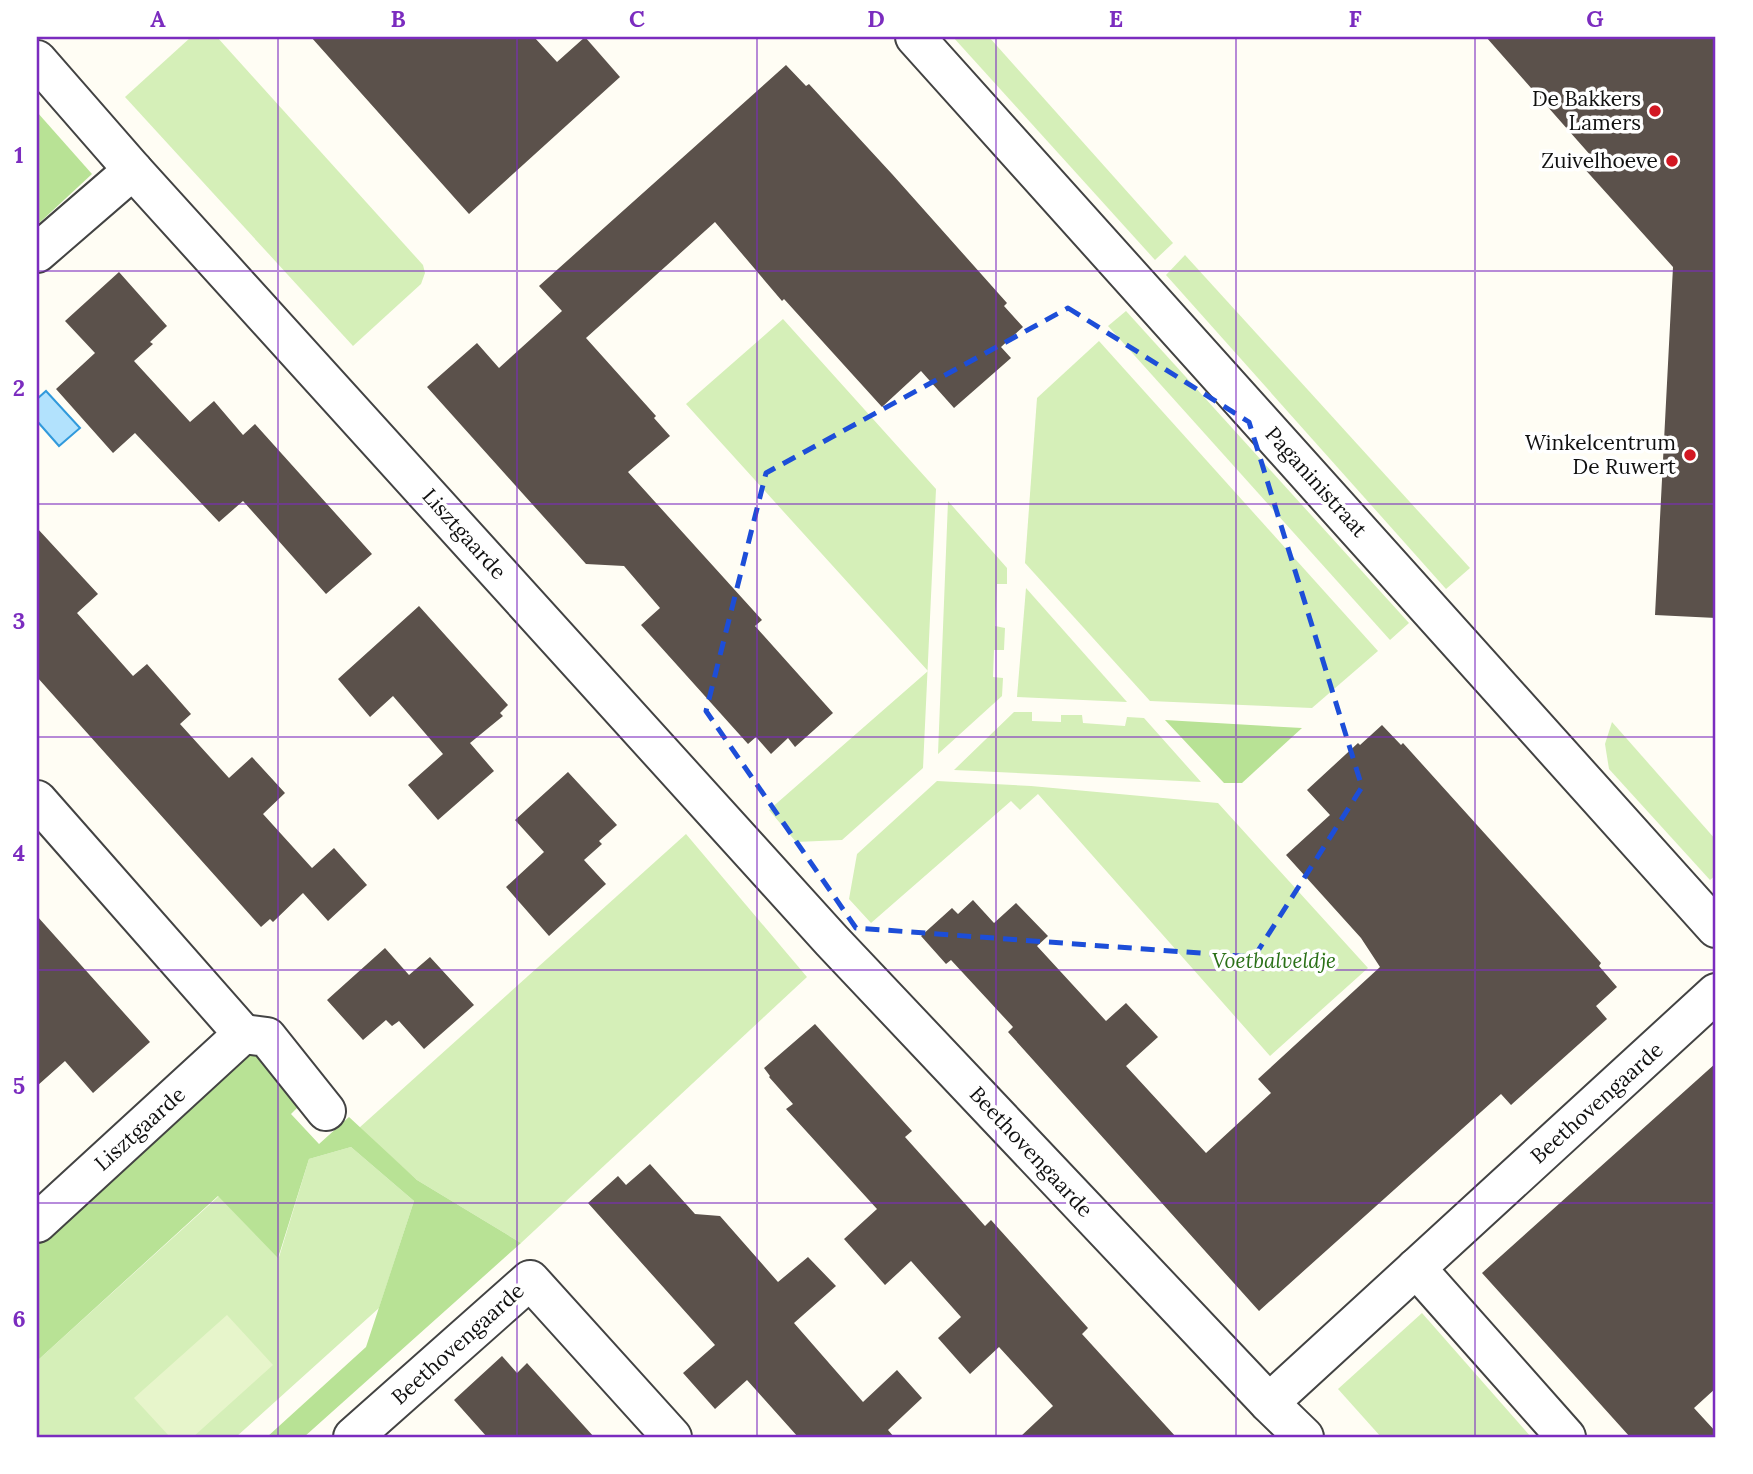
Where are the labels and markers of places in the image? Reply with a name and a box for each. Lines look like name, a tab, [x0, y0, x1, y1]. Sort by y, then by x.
place label: De Bakkers Lamers	[1532, 85, 1641, 136]
marker: De Bakkers Lamers	[1647, 103, 1663, 119]
place label: Zuivelhoeve	[1541, 147, 1658, 174]
marker: Zuivelhoeve	[1664, 153, 1680, 169]
place label: Winkelcentrum De Ruwert	[1525, 429, 1677, 480]
marker: Winkelcentrum De Ruwert	[1682, 447, 1698, 463]

